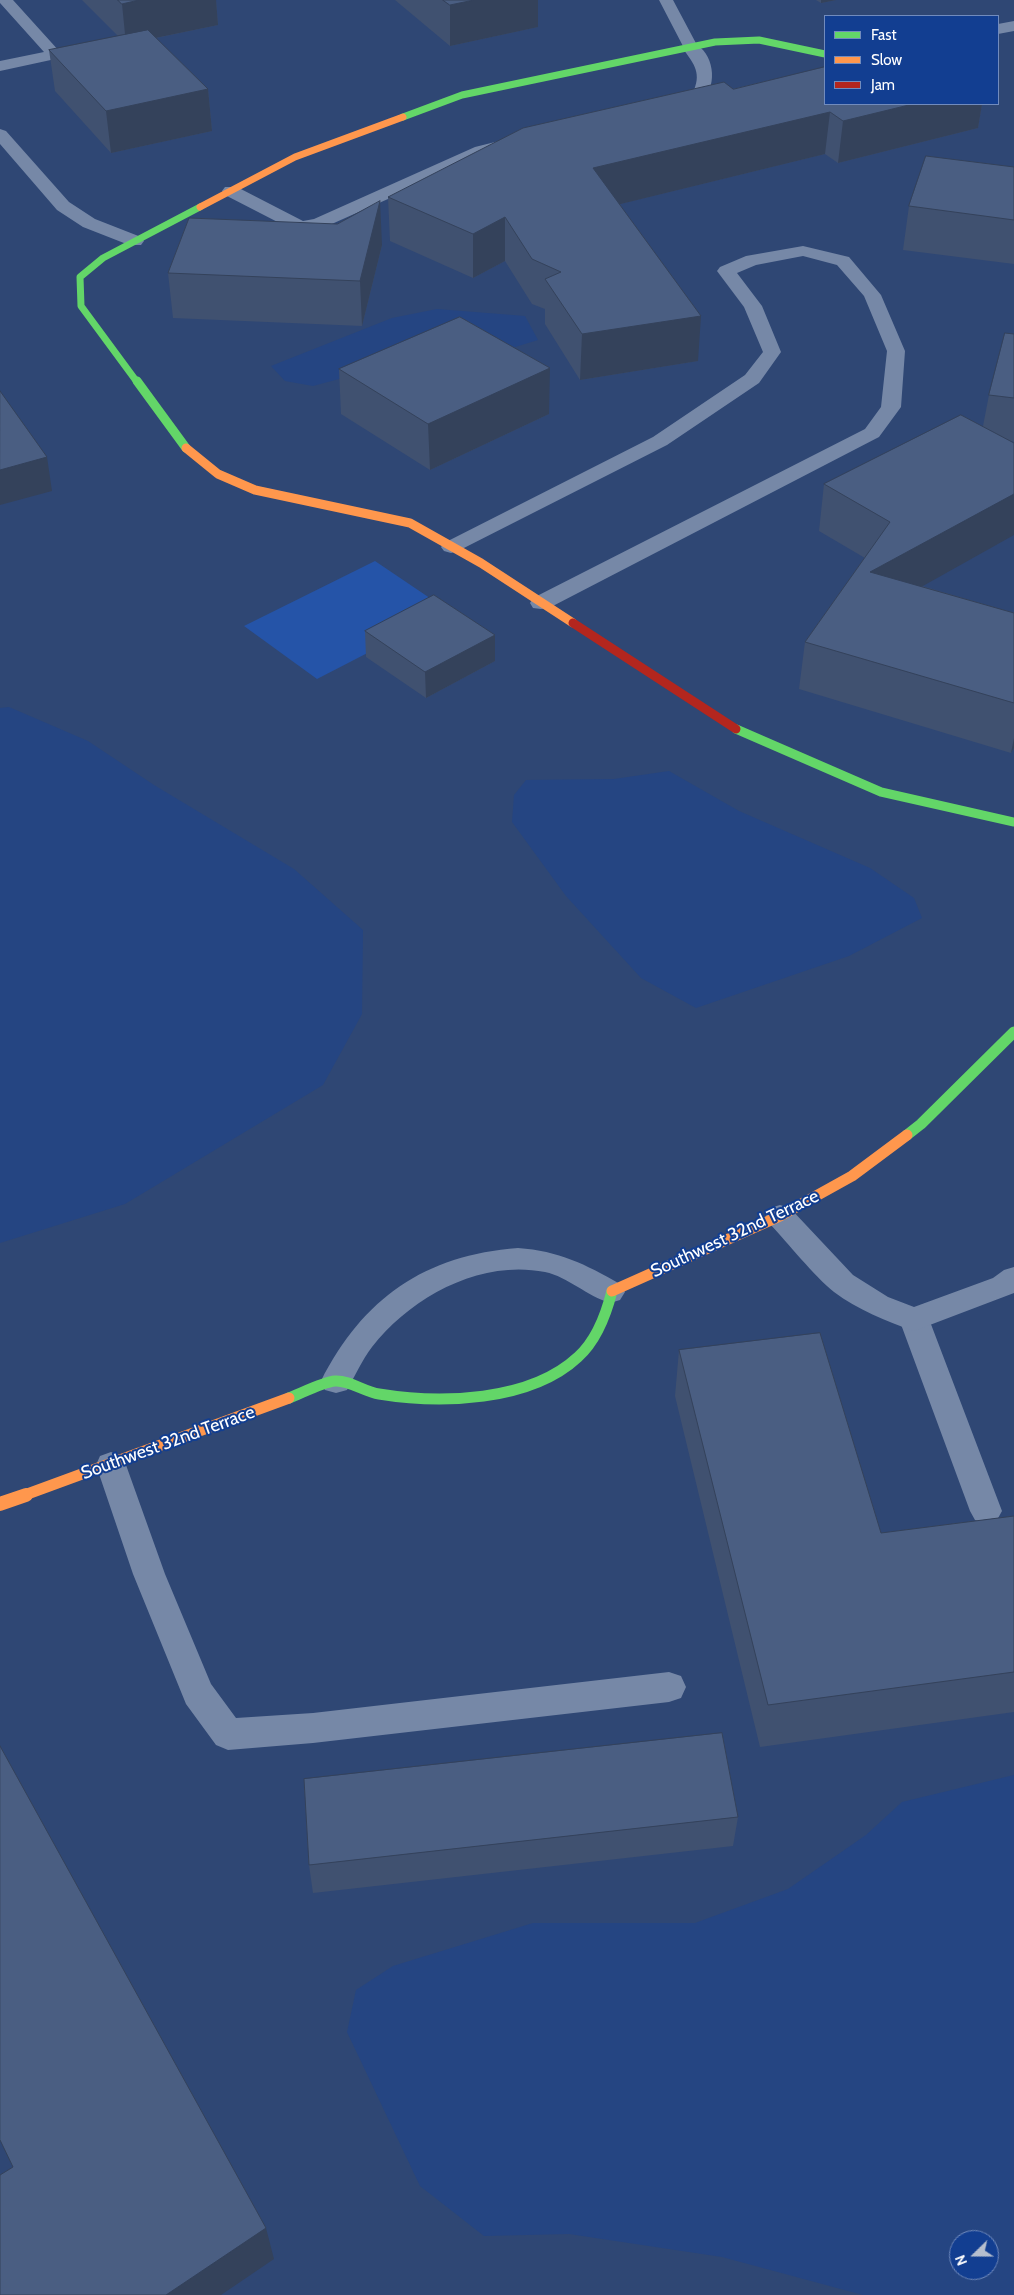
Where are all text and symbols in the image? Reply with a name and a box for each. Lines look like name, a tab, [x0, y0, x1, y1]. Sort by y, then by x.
legend	[824, 15, 999, 105]
text: Fast	[871, 26, 896, 44]
text: Slow	[871, 51, 902, 69]
text: Jam	[871, 76, 895, 94]
street label: Southwest 32nd Terrace	[647, 1186, 823, 1282]
street label: Southwest 32nd Terrace	[78, 1402, 258, 1484]
north arrow	[949, 2230, 999, 2280]
text: N	[951, 2252, 971, 2268]

